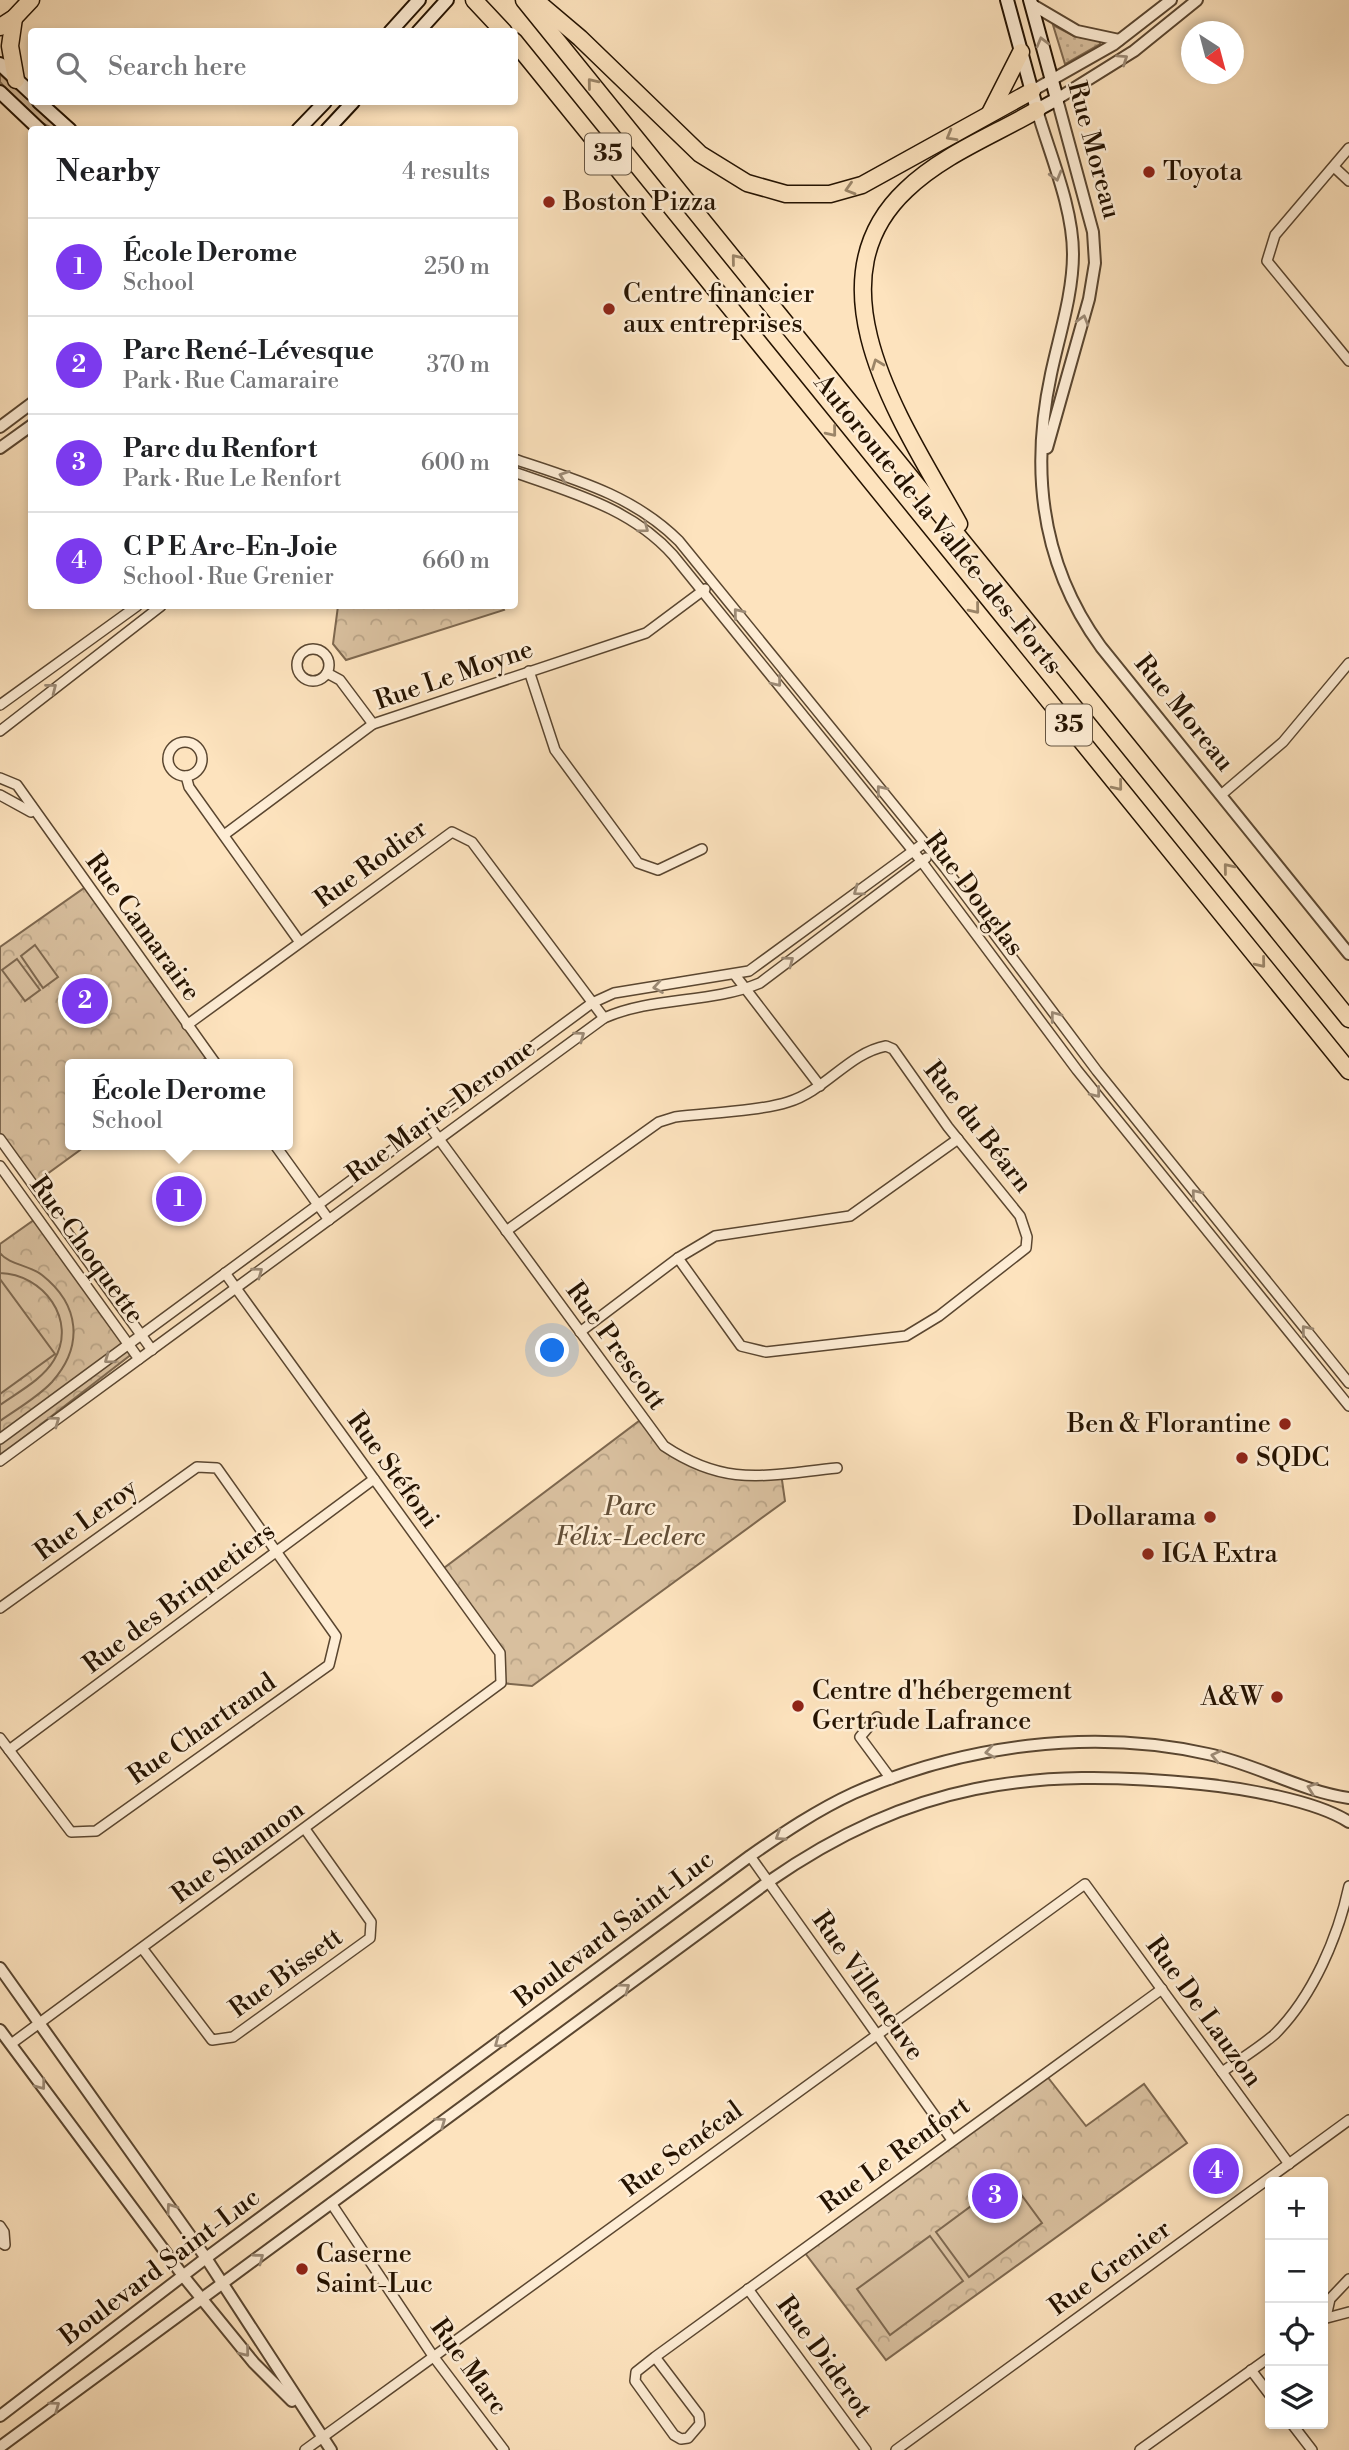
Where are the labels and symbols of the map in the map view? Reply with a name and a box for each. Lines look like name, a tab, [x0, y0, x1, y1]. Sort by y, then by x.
north arrow	[1181, 21, 1244, 84]
one-way arrow	[1035, 36, 1050, 48]
one-way arrow	[1115, 55, 1128, 67]
one-way arrow	[588, 78, 601, 90]
street label: Rue Moreau	[1060, 78, 1128, 222]
one-way arrow	[945, 127, 958, 140]
road number: 35	[585, 134, 631, 174]
place label: Toyota	[1163, 156, 1243, 188]
marker: Toyota	[1141, 164, 1157, 180]
one-way arrow	[1048, 169, 1062, 181]
one-way arrow	[844, 180, 856, 195]
place label: Boston Pizza	[562, 186, 717, 218]
marker: Boston Pizza	[541, 194, 557, 210]
one-way arrow	[731, 255, 744, 267]
place label: Centre financier aux entreprises	[623, 278, 814, 340]
marker: Centre financier aux entreprises	[601, 301, 617, 317]
one-way arrow	[1075, 314, 1089, 326]
one-way arrow	[872, 358, 886, 370]
street label: Autoroute de la Vallée-des-Forts	[806, 367, 1069, 680]
one-way arrow	[824, 423, 836, 436]
one-way arrow	[558, 470, 570, 484]
one-way arrow	[636, 520, 649, 532]
one-way arrow	[967, 600, 979, 613]
one-way arrow	[734, 609, 746, 622]
street label: Rue Le Moyne	[371, 633, 537, 717]
street label: Rue Moreau	[1127, 648, 1241, 778]
one-way arrow	[769, 673, 781, 686]
one-way arrow	[45, 683, 57, 696]
road number: 35	[1046, 704, 1092, 746]
one-way arrow	[1110, 777, 1122, 790]
one-way arrow	[877, 785, 890, 797]
street label: Rue Rodier	[308, 812, 434, 916]
street label: Rue Douglas	[917, 826, 1031, 962]
street label: Rue Camaraire	[79, 847, 207, 1007]
one-way arrow	[1223, 864, 1236, 876]
one-way arrow	[853, 883, 866, 896]
one-way arrow	[1253, 954, 1265, 967]
one-way arrow	[781, 957, 794, 969]
pin: 2	[62, 975, 108, 1027]
one-way arrow	[652, 979, 664, 994]
one-way arrow	[1051, 1011, 1063, 1024]
one-way arrow	[572, 1031, 585, 1044]
street label: Rue Marie-Derome	[340, 1032, 542, 1190]
street label: Rue du Béarn	[917, 1055, 1039, 1199]
one-way arrow	[1087, 1085, 1100, 1097]
street label: Rue Choquette	[23, 1170, 151, 1330]
pin: 1	[156, 1173, 202, 1225]
one-way arrow	[1192, 1190, 1205, 1202]
one-way arrow	[250, 1267, 263, 1280]
street label: Rue Prescott	[559, 1276, 673, 1416]
one-way arrow	[1302, 1325, 1314, 1338]
your location	[535, 1333, 569, 1367]
one-way arrow	[104, 1350, 117, 1363]
street label: Rue Stéfoni	[340, 1406, 446, 1534]
place label: Ben & Florantine	[1066, 1408, 1271, 1440]
one-way arrow	[47, 1416, 60, 1429]
marker: Ben & Florantine	[1277, 1416, 1293, 1432]
place label: SQDC	[1256, 1442, 1329, 1474]
marker: SQDC	[1234, 1450, 1250, 1466]
street label: Rue Leroy	[28, 1472, 144, 1568]
park label: Parc Félix-Leclerc	[555, 1491, 705, 1553]
place label: Dollarama	[1072, 1501, 1197, 1533]
marker: Dollarama	[1202, 1509, 1218, 1525]
street label: Rue des Briquetiers	[77, 1515, 281, 1681]
place label: IGA Extra	[1162, 1538, 1279, 1570]
marker: IGA Extra	[1140, 1546, 1156, 1562]
street label: Rue Chartrand	[122, 1666, 282, 1792]
place label: Centre d'hébergement Gertrude Lafrance	[812, 1675, 1072, 1737]
place label: A&W	[1200, 1681, 1264, 1713]
marker: A&W	[1269, 1689, 1285, 1705]
marker: Centre d'hébergement Gertrude Lafrance	[790, 1698, 806, 1714]
one-way arrow	[984, 1744, 996, 1759]
one-way arrow	[1210, 1750, 1222, 1764]
one-way arrow	[1306, 1782, 1318, 1796]
street label: Rue Shannon	[166, 1793, 310, 1911]
one-way arrow	[775, 1827, 788, 1840]
street label: Boulevard Saint-Luc	[507, 1843, 720, 2015]
street label: Rue Villeneuve	[805, 1905, 931, 2067]
street label: Rue Bissett	[223, 1921, 349, 2025]
street label: Rue De Lauzon	[1139, 1931, 1269, 2093]
one-way arrow	[617, 1983, 630, 1996]
one-way arrow	[494, 2035, 506, 2047]
one-way arrow	[32, 2077, 45, 2089]
street label: Rue Le Renfort	[814, 2090, 976, 2220]
street label: Rue Senécal	[615, 2094, 749, 2204]
one-way arrow	[433, 2118, 446, 2130]
pin: 4	[1193, 2145, 1239, 2197]
pin: 3	[972, 2170, 1018, 2222]
street label: Boulevard Saint-Luc	[53, 2181, 266, 2353]
one-way arrow	[167, 2203, 179, 2216]
street label: Rue Grenier	[1043, 2213, 1177, 2323]
place label: Caserne Saint-Luc	[316, 2238, 433, 2300]
one-way arrow	[251, 2253, 263, 2266]
marker: Caserne Saint-Luc	[294, 2261, 310, 2277]
street label: Rue Diderot	[769, 2290, 879, 2424]
street label: Rue Marc	[423, 2313, 515, 2421]
one-way arrow	[237, 2344, 250, 2356]
one-way arrow	[47, 2402, 60, 2415]

